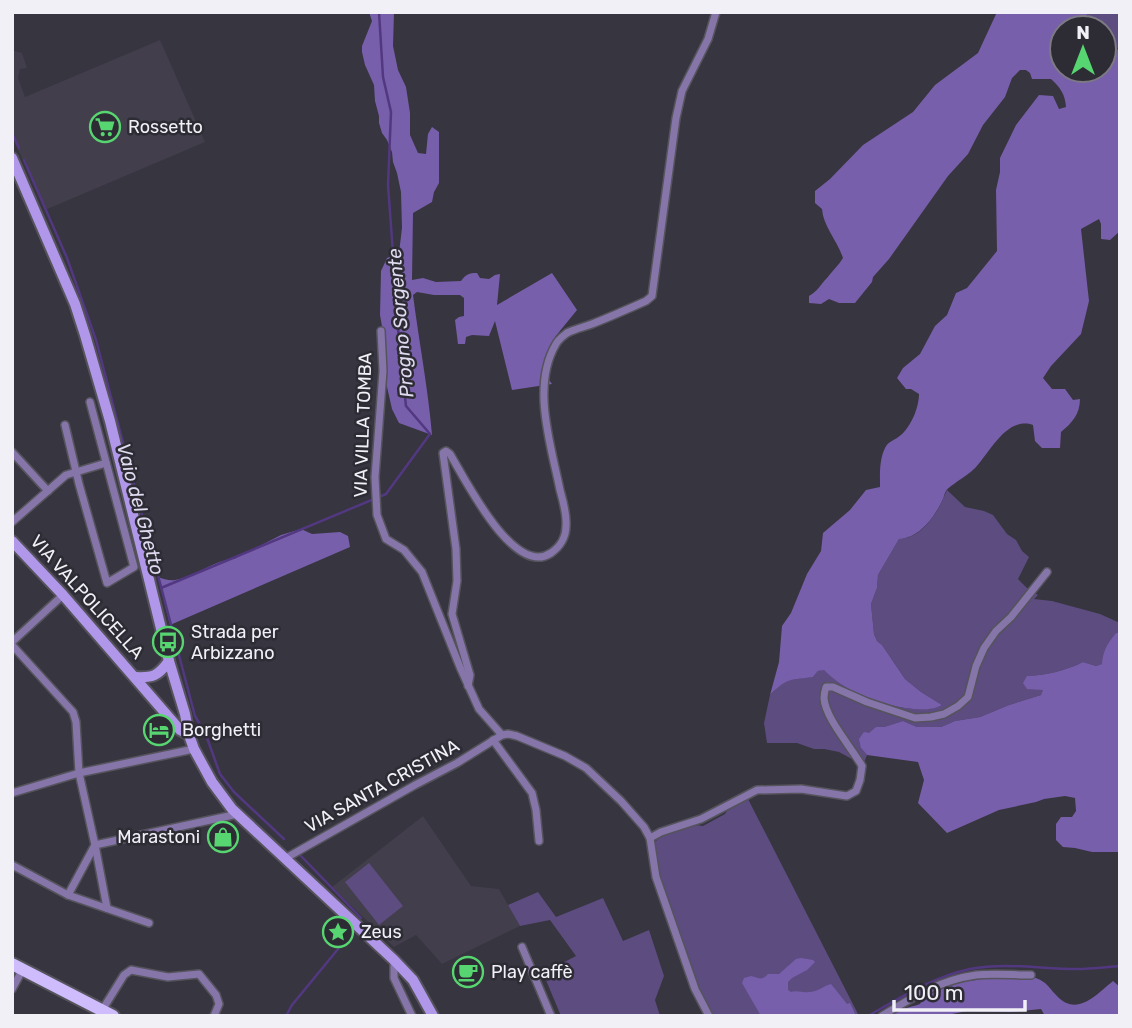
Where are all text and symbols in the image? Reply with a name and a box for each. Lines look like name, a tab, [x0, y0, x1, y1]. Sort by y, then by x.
north arrow	[1048, 14, 1118, 84]
text: N	[1076, 21, 1090, 44]
supermarket icon: Rossetto	[88, 110, 122, 144]
place label: Rossetto	[128, 116, 203, 138]
water label: Progno Sorgente	[382, 247, 418, 398]
street label: VIA VILLA TOMBA	[349, 352, 377, 498]
water label: Vaio del Ghetto	[112, 441, 169, 578]
street label: VIA VALPOLICELLA	[26, 530, 148, 664]
place label: Strada per Arbizzano	[191, 621, 279, 664]
bus stop icon: Strada per Arbizzano	[151, 625, 185, 659]
hotel icon: Borghetti	[142, 713, 176, 747]
place label: Borghetti	[182, 719, 261, 741]
street label: VIA SANTA CRISTINA	[301, 734, 463, 838]
shop icon: Marastoni	[206, 820, 240, 854]
place label: Marastoni	[117, 826, 200, 848]
place icon: Zeus	[321, 915, 355, 949]
place label: Zeus	[361, 921, 402, 943]
cafe icon: Play caffè	[451, 955, 485, 989]
place label: Play caffè	[491, 961, 573, 983]
scale bar	[894, 968, 1025, 1012]
text: 100 m	[904, 980, 963, 1005]

